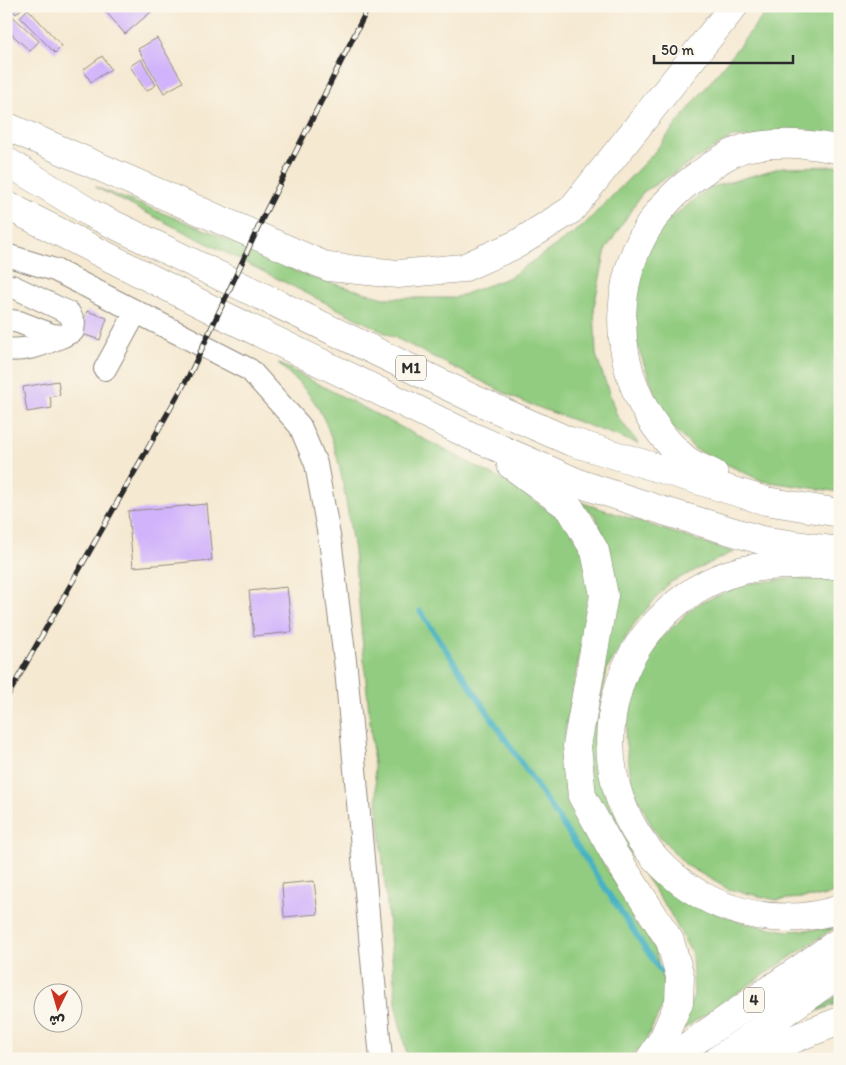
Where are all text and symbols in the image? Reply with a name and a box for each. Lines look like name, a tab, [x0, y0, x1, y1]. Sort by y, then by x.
scale bar	[654, 32, 792, 64]
text: 50 m	[661, 41, 694, 59]
road number: M1	[396, 356, 426, 380]
north arrow	[32, 982, 82, 1032]
road number: 4	[744, 988, 764, 1012]
text: ش	[48, 1011, 65, 1030]

